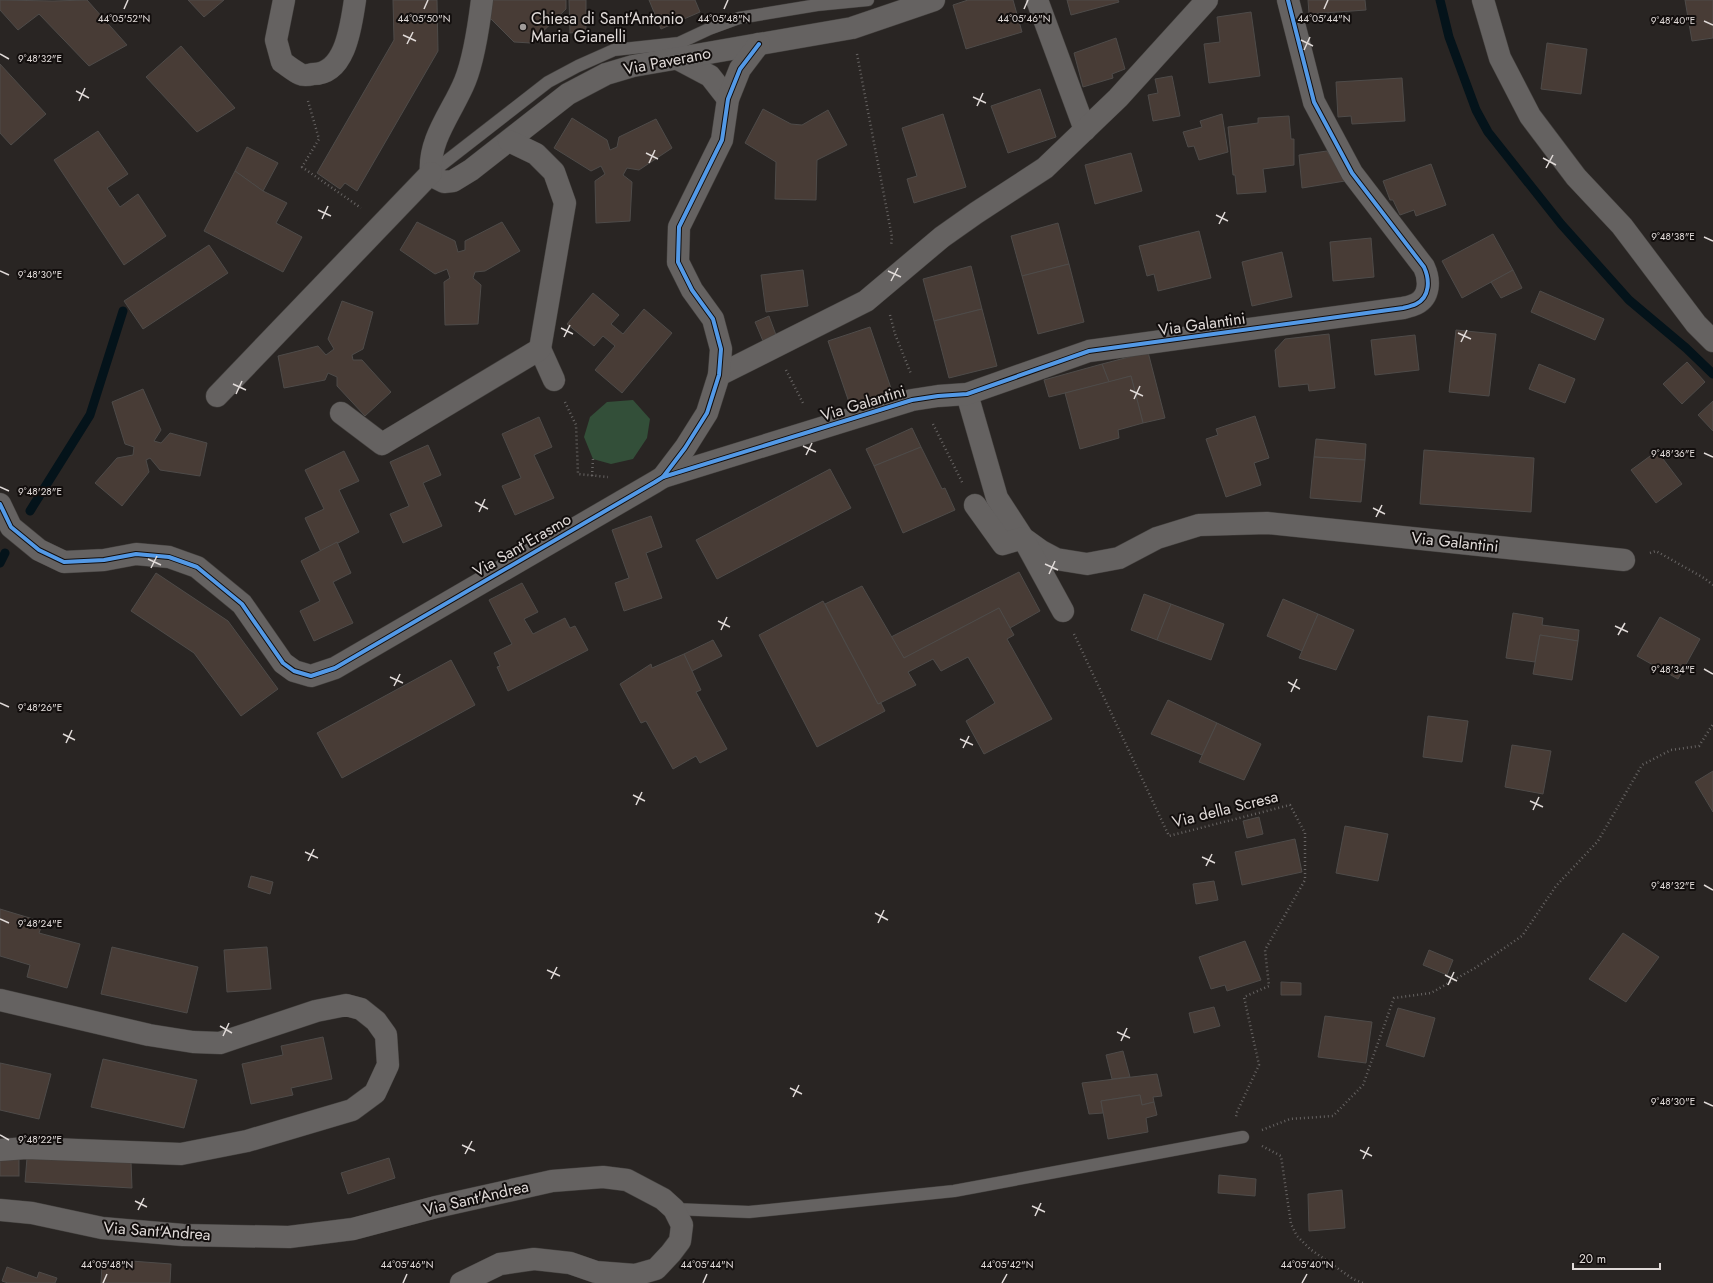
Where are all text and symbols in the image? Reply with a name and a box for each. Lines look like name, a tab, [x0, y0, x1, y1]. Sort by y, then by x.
place label: Chiesa di Sant'Antonio Maria Gianelli	[531, 7, 684, 48]
text: 44°05'52"N	[98, 11, 150, 26]
text: 44°05'50"N	[398, 11, 450, 26]
text: 44°05'48"N	[698, 11, 750, 26]
text: 44°05'46"N	[998, 11, 1050, 26]
text: 44°05'44"N	[1298, 11, 1351, 26]
text: 9°48'40"E	[1651, 13, 1695, 28]
marker: Chiesa di Sant'Antonio Maria Gianelli	[518, 22, 528, 32]
street label: Via Paverano	[621, 41, 713, 81]
text: 9°48'32"E	[18, 51, 62, 66]
text: 9°48'38"E	[1651, 229, 1695, 244]
text: 9°48'30"E	[18, 267, 62, 282]
street label: Via Galantini	[1157, 307, 1247, 341]
street label: Via Galantini	[818, 379, 908, 427]
text: 9°48'36"E	[1651, 446, 1695, 461]
text: 9°48'28"E	[18, 484, 62, 499]
street label: Via Sant'Erasmo	[469, 507, 576, 582]
street label: Via Galantini	[1410, 526, 1500, 558]
text: 9°48'34"E	[1651, 662, 1695, 677]
text: 9°48'26"E	[18, 700, 62, 715]
street label: Via della Scresa	[1170, 785, 1280, 833]
text: 9°48'32"E	[1651, 878, 1695, 893]
text: 9°48'24"E	[18, 916, 62, 931]
text: 9°48'30"E	[1651, 1094, 1695, 1109]
text: 9°48'22"E	[18, 1132, 62, 1147]
street label: Via Sant'Andrea	[421, 1175, 531, 1221]
street label: Via Sant'Andrea	[103, 1216, 211, 1246]
scale bar	[1573, 1245, 1660, 1271]
text: 20 m	[1579, 1250, 1606, 1268]
text: 44°05'48"N	[81, 1257, 133, 1272]
text: 44°05'46"N	[381, 1257, 433, 1272]
text: 44°05'44"N	[681, 1257, 734, 1272]
text: 44°05'42"N	[981, 1257, 1033, 1272]
text: 44°05'40"N	[1280, 1257, 1334, 1272]

